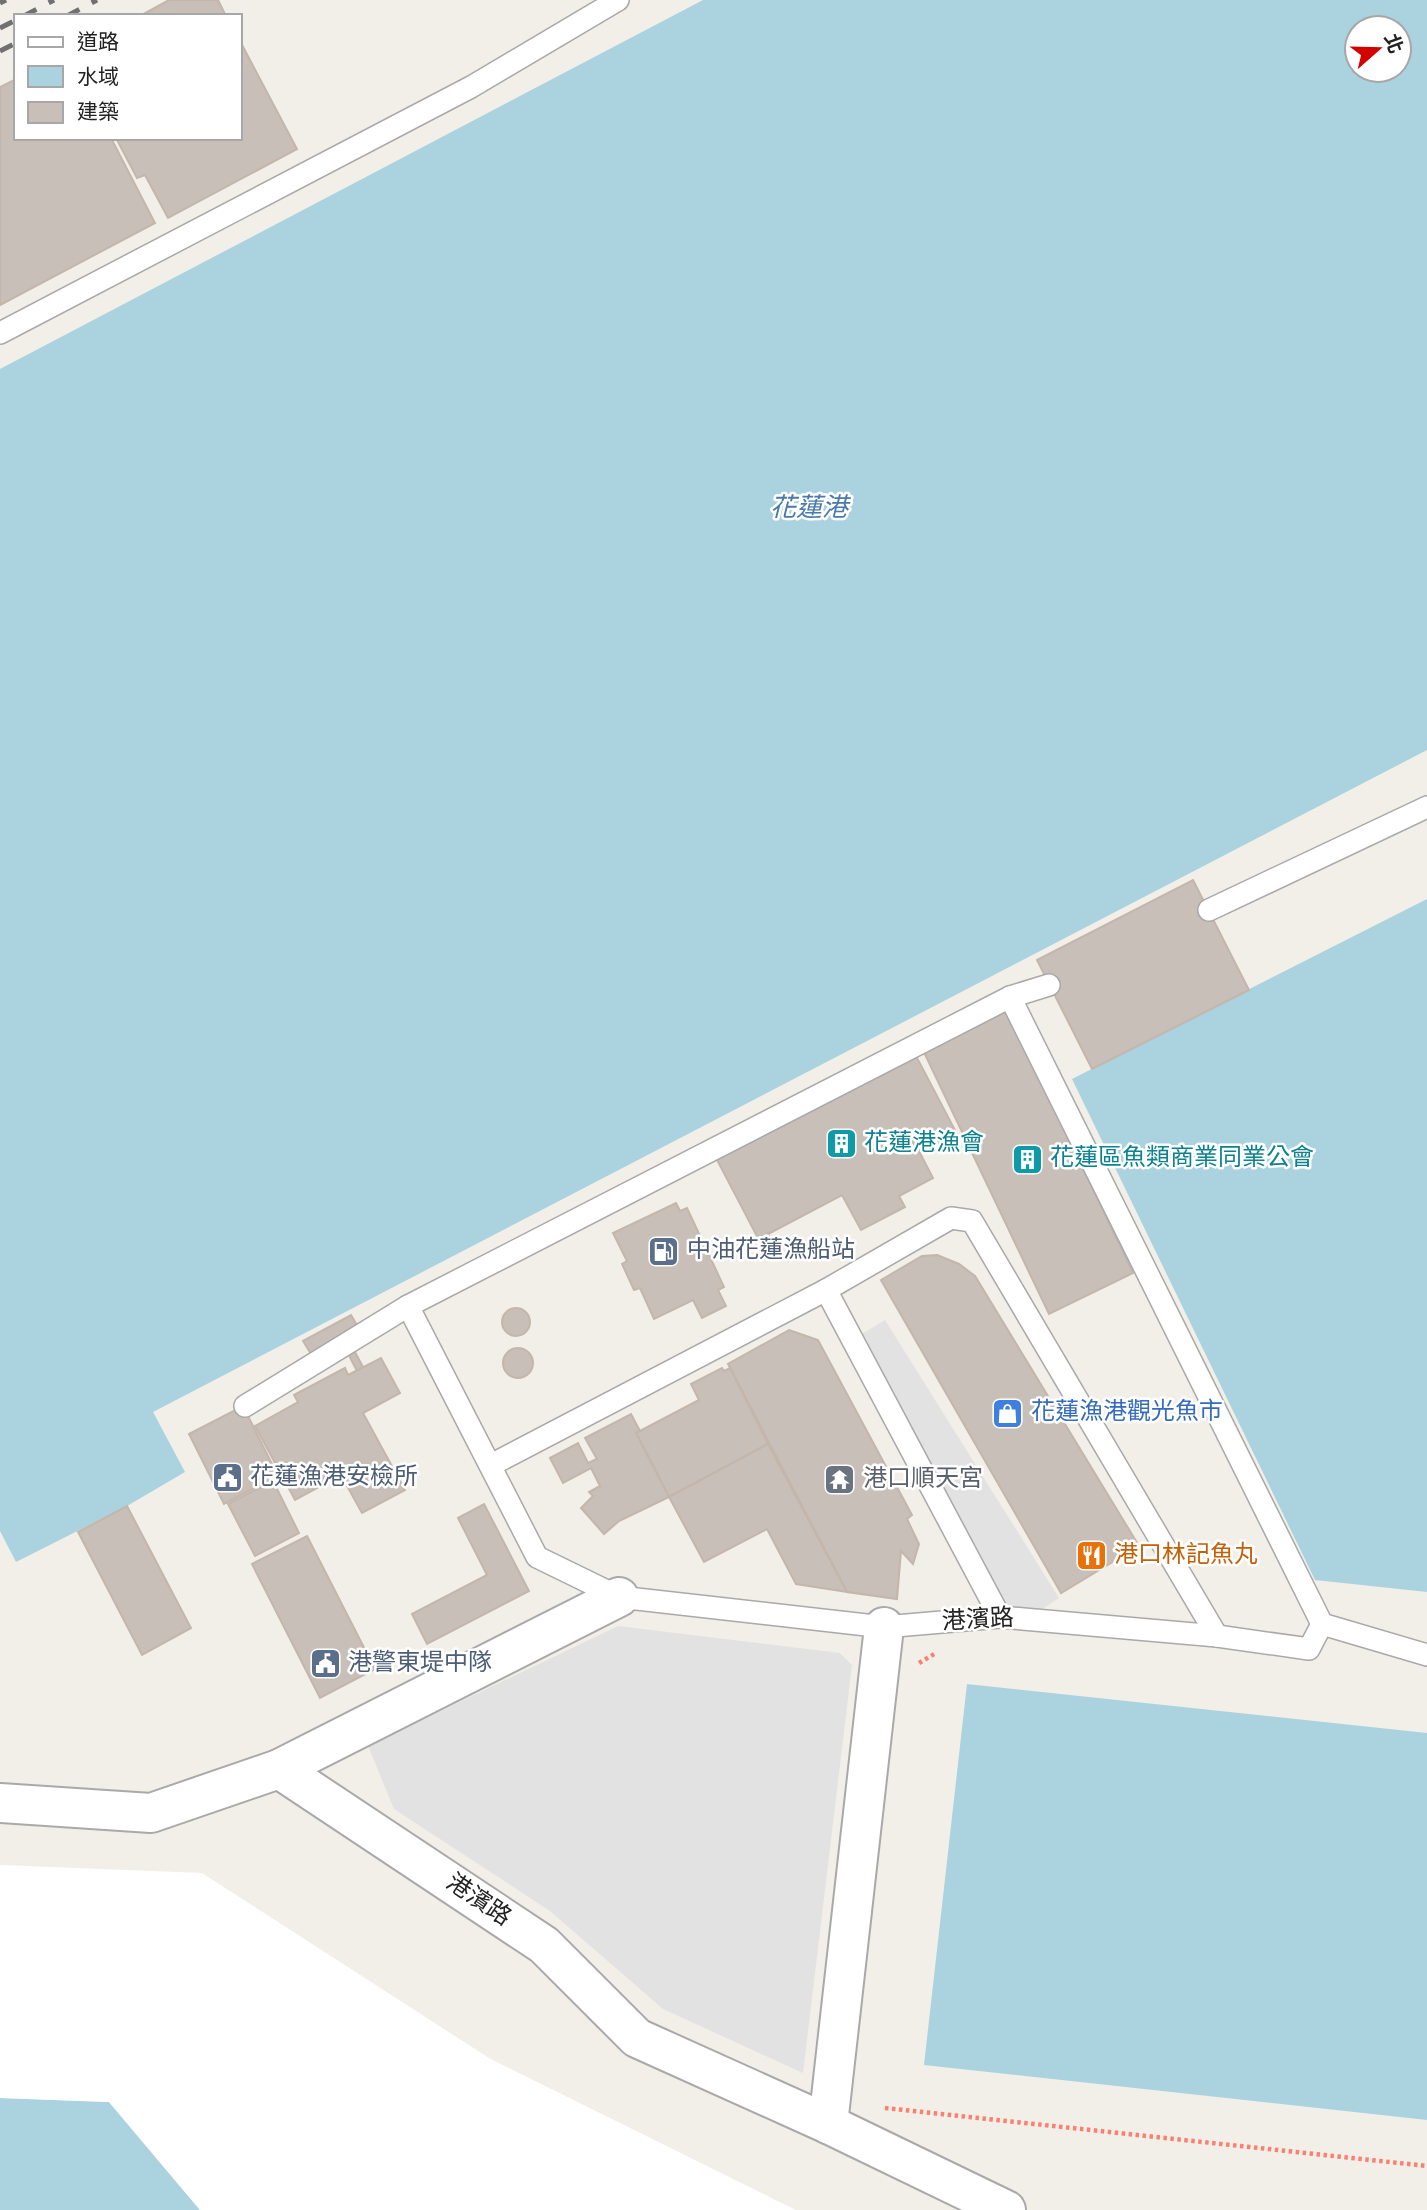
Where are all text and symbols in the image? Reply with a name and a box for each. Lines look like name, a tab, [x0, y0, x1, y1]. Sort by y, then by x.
legend	[14, 14, 242, 140]
north arrow	[1343, 14, 1413, 84]
text: 道路	[77, 30, 119, 57]
text: 北	[1378, 31, 1407, 57]
text: 水域	[77, 65, 119, 92]
text: 建築	[77, 100, 119, 127]
water label: 花蓮港	[770, 493, 852, 526]
building icon: 花蓮港漁會	[824, 1127, 858, 1161]
place label: 花蓮港漁會	[864, 1129, 984, 1159]
building icon: 花蓮區魚類商業同業公會	[1010, 1142, 1044, 1176]
place label: 花蓮區魚類商業同業公會	[1050, 1144, 1314, 1174]
fuel station icon: 中油花蓮漁船站	[647, 1234, 681, 1268]
place label: 中油花蓮漁船站	[687, 1236, 855, 1266]
shop icon: 花蓮漁港觀光魚市	[991, 1396, 1025, 1430]
place label: 花蓮漁港觀光魚市	[1031, 1398, 1223, 1428]
public building icon: 花蓮漁港安檢所	[210, 1461, 244, 1495]
place label: 花蓮漁港安檢所	[250, 1463, 418, 1493]
temple icon: 港口順天宮	[823, 1463, 857, 1497]
place label: 港口順天宮	[863, 1465, 983, 1495]
restaurant icon: 港口林記魚丸	[1074, 1539, 1108, 1573]
place label: 港口林記魚丸	[1114, 1541, 1258, 1571]
street label: 港濱路	[941, 1604, 1015, 1638]
public building icon: 港警東堤中隊	[308, 1647, 342, 1681]
place label: 港警東堤中隊	[348, 1649, 492, 1679]
street label: 港濱路	[440, 1868, 516, 1934]

